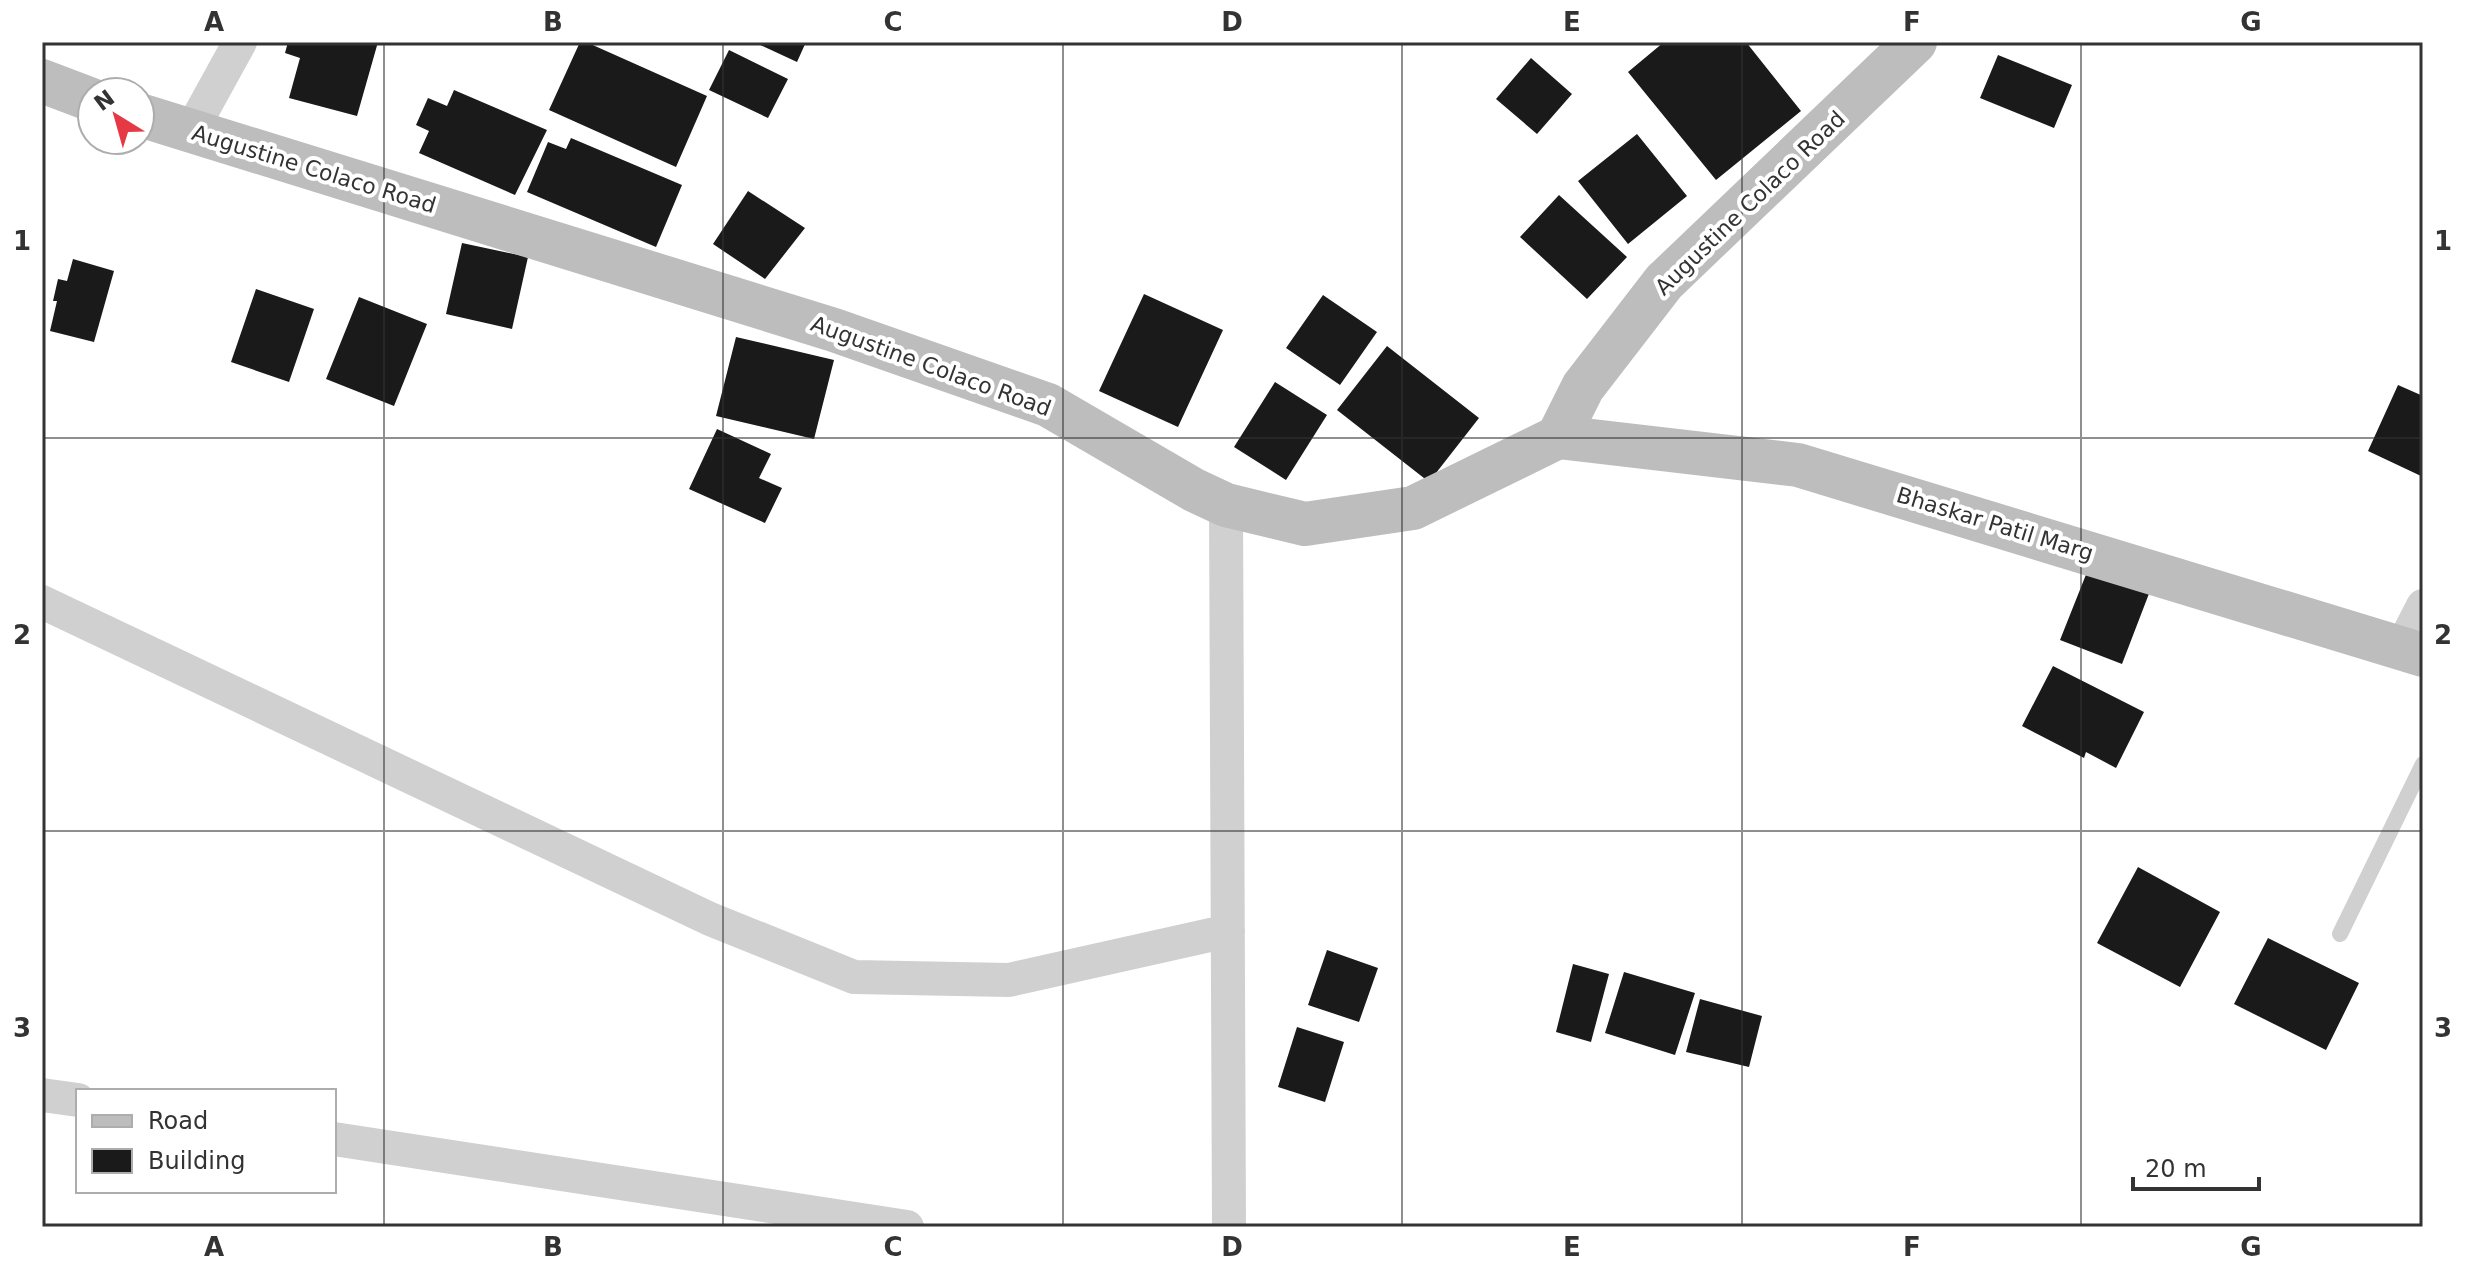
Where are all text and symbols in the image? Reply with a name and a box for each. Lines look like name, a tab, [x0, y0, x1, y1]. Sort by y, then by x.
text: A	[204, 7, 224, 37]
text: B	[543, 7, 563, 37]
text: C	[883, 7, 903, 37]
text: D	[1221, 7, 1243, 37]
text: E	[1563, 7, 1581, 37]
text: F	[1903, 7, 1921, 37]
text: G	[2240, 7, 2262, 37]
north arrow	[76, 76, 156, 156]
text: N	[89, 85, 119, 116]
street label: Augustine Colaco Road	[1650, 106, 1850, 300]
street label: Augustine Colaco Road	[189, 120, 439, 218]
text: 1	[13, 226, 31, 256]
text: 1	[2434, 226, 2452, 256]
street label: Augustine Colaco Road	[808, 311, 1054, 421]
street label: Bhaskar Patil Marg	[1894, 482, 2096, 566]
text: 2	[13, 620, 31, 650]
text: 2	[2434, 620, 2452, 650]
text: 3	[13, 1013, 31, 1043]
text: 3	[2434, 1013, 2452, 1043]
legend	[76, 1089, 336, 1193]
text: Road	[148, 1107, 208, 1135]
scale bar	[2133, 1141, 2259, 1191]
text: Building	[148, 1147, 245, 1175]
text: 20 m	[2145, 1155, 2207, 1183]
text: A	[204, 1232, 224, 1262]
text: B	[543, 1232, 563, 1262]
text: C	[883, 1232, 903, 1262]
text: D	[1221, 1232, 1243, 1262]
text: E	[1563, 1232, 1581, 1262]
text: F	[1903, 1232, 1921, 1262]
text: G	[2240, 1232, 2262, 1262]

